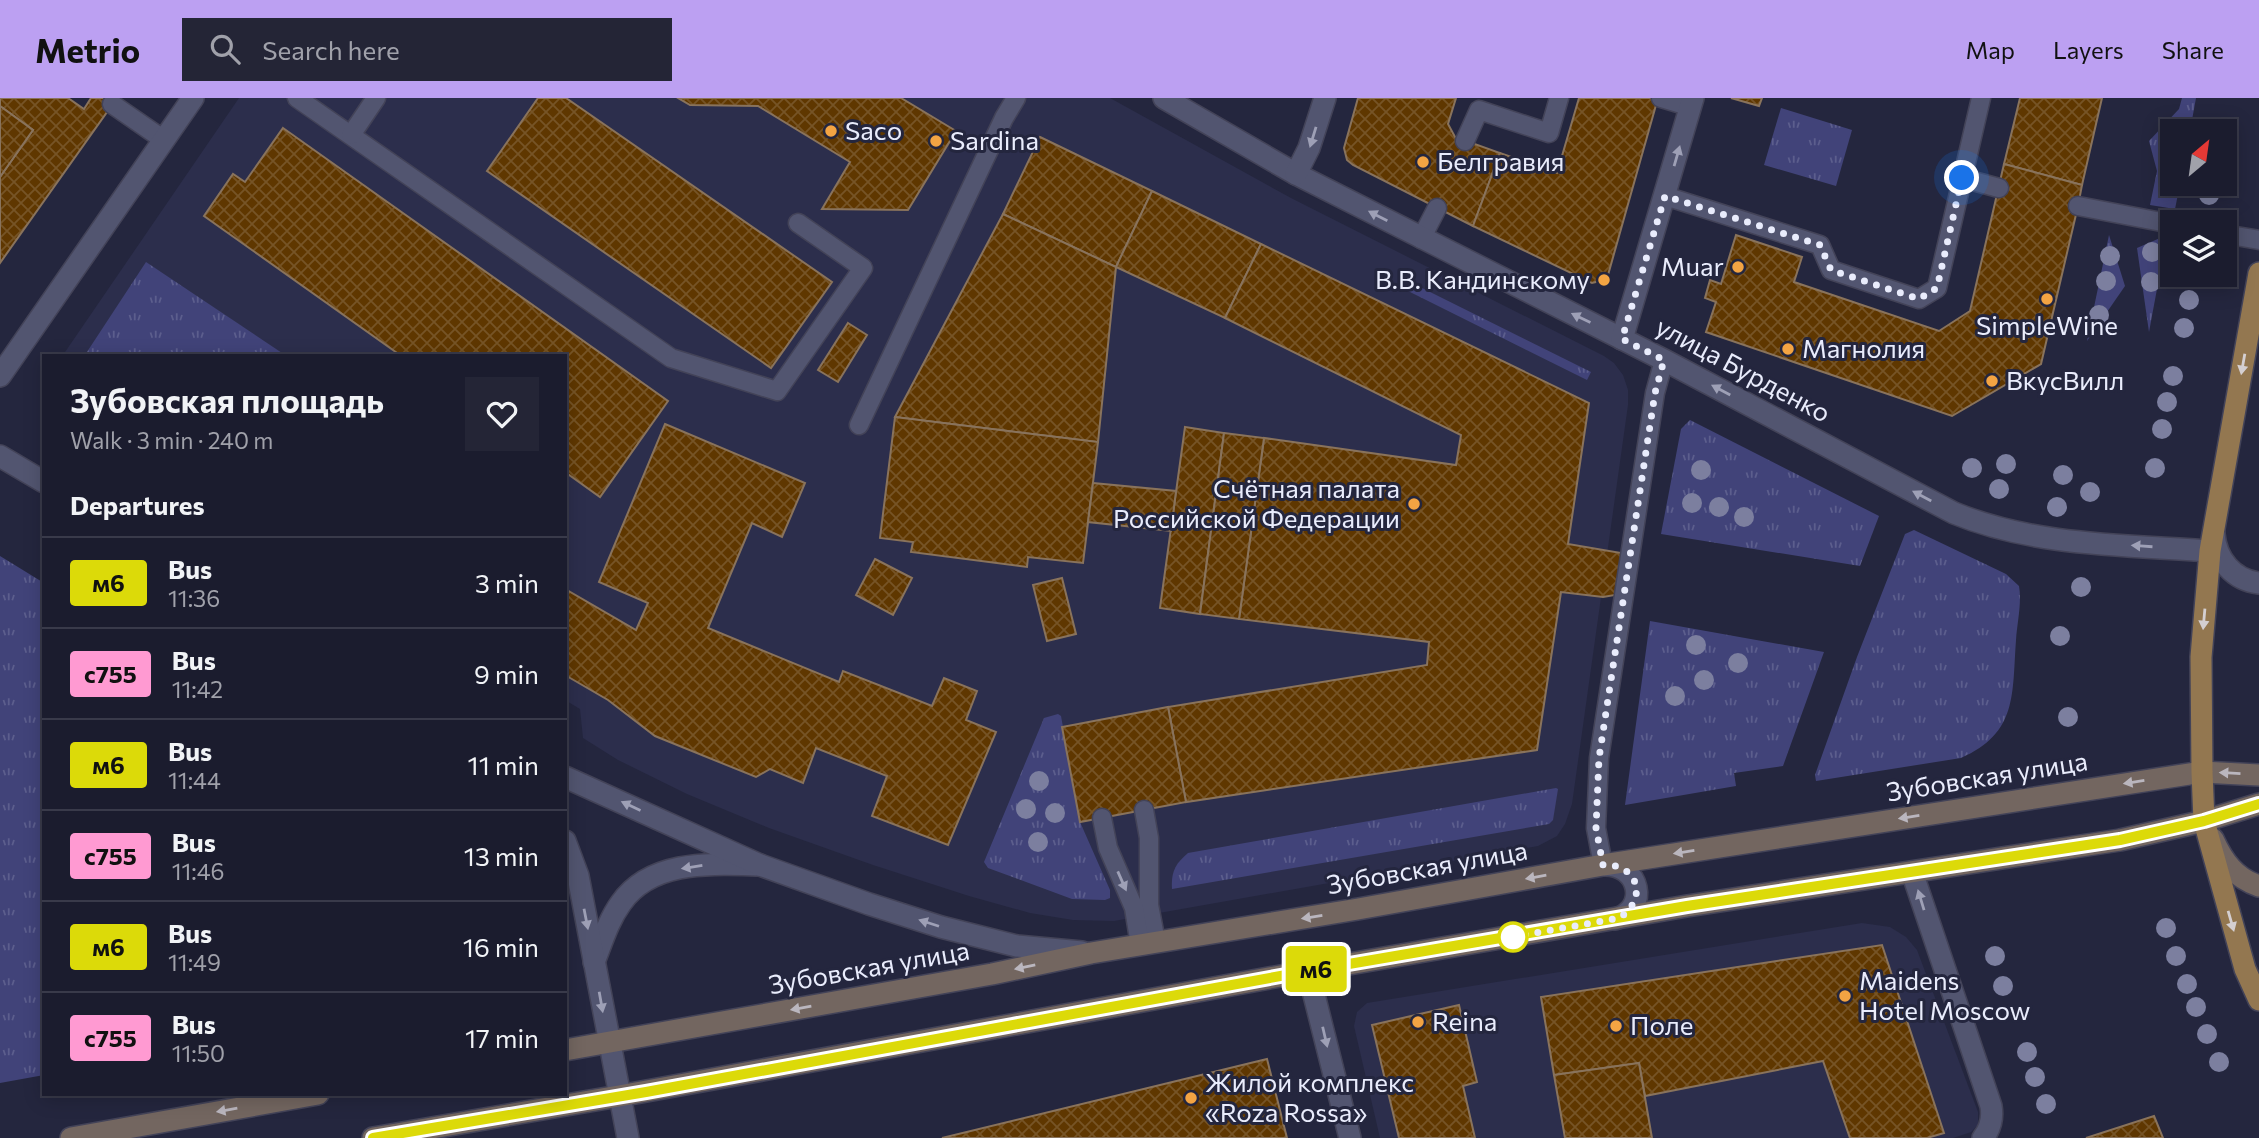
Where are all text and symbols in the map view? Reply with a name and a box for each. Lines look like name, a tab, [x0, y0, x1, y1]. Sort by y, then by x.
search box	[182, 18, 672, 81]
text: Metrio	[35, 29, 140, 70]
icon: search	[206, 30, 244, 68]
text: Search here	[262, 34, 400, 65]
text: Map	[1966, 35, 2015, 64]
text: Layers	[2053, 35, 2124, 64]
text: Share	[2162, 35, 2224, 64]
place label: Saco	[845, 114, 902, 145]
north arrow	[2160, 119, 2236, 196]
map controls	[2160, 119, 2237, 287]
marker: Saco	[823, 123, 839, 139]
place label: Sardina	[950, 124, 1039, 155]
one-way arrow	[1307, 127, 1317, 148]
marker: Sardina	[928, 133, 944, 149]
place label: Белгравия	[1437, 145, 1564, 176]
one-way arrow	[1672, 145, 1682, 166]
marker: Белгравия	[1415, 154, 1431, 170]
your location	[1944, 160, 1979, 195]
one-way arrow	[1368, 210, 1387, 222]
button: layers	[2160, 210, 2237, 287]
place label: Muar	[1661, 250, 1724, 281]
marker: Muar	[1730, 259, 1746, 275]
place label: В.В. Кандинскому	[1375, 263, 1590, 294]
marker: В.В. Кандинскому	[1596, 272, 1612, 288]
marker: SimpleWine	[2039, 291, 2055, 307]
place label: SimpleWine	[1976, 309, 2118, 340]
street label: улица Бурденко	[1651, 310, 1836, 428]
one-way arrow	[1571, 313, 1591, 324]
place label: Магнолия	[1802, 332, 1925, 363]
marker: Магнолия	[1780, 341, 1796, 357]
one-way arrow	[2237, 353, 2248, 375]
place label: ВкусВилл	[2006, 364, 2124, 395]
marker: ВкусВилл	[1984, 373, 2000, 389]
button: heart	[465, 377, 539, 451]
text: Зубовская площадь	[70, 379, 384, 420]
one-way arrow	[1711, 384, 1731, 396]
text: Walk · 3 min · 240 m	[70, 426, 273, 454]
place label: Счётная палата Российской Федерации	[1113, 472, 1400, 533]
text: Departures	[70, 489, 205, 520]
one-way arrow	[1913, 490, 1932, 502]
marker: Счётная палата Российской Федерации	[1406, 496, 1422, 512]
one-way arrow	[2130, 540, 2152, 551]
text: Bus	[168, 553, 212, 584]
text: 3 min	[475, 567, 539, 598]
text: м6	[92, 568, 125, 597]
text: 11:36	[168, 584, 220, 612]
one-way arrow	[2198, 609, 2209, 631]
text: Bus	[172, 644, 216, 675]
text: 9 min	[474, 658, 539, 689]
text: с755	[84, 659, 137, 688]
text: 11:42	[172, 675, 223, 703]
text: Bus	[168, 735, 212, 766]
street label: Зубовская улица	[1884, 744, 2090, 807]
text: 11 min	[468, 749, 539, 780]
text: м6	[92, 750, 125, 779]
text: 11:44	[168, 766, 221, 794]
one-way arrow	[2219, 768, 2241, 779]
one-way arrow	[2123, 777, 2145, 788]
one-way arrow	[621, 800, 641, 812]
one-way arrow	[1898, 812, 1920, 823]
text: Bus	[172, 826, 216, 857]
street label: Зубовская улица	[1324, 834, 1530, 899]
text: 13 min	[464, 840, 539, 871]
text: с755	[84, 841, 137, 870]
one-way arrow	[1673, 847, 1695, 858]
text: 11:46	[172, 857, 225, 885]
one-way arrow	[681, 861, 703, 872]
one-way arrow	[1117, 871, 1128, 892]
one-way arrow	[1525, 872, 1547, 883]
one-way arrow	[1915, 889, 1926, 910]
one-way arrow	[581, 908, 592, 930]
one-way arrow	[2227, 910, 2237, 931]
one-way arrow	[1301, 912, 1323, 923]
text: Bus	[168, 917, 212, 948]
one-way arrow	[918, 917, 939, 928]
unlabelled marker	[1498, 922, 1528, 952]
text: 16 min	[463, 931, 539, 962]
text: м6	[92, 932, 125, 961]
street label: Зубовская улица	[766, 934, 972, 999]
line badge: м6	[1284, 946, 1348, 992]
text: 11:49	[168, 948, 221, 976]
text: м6	[1300, 954, 1332, 983]
one-way arrow	[1014, 962, 1036, 973]
place label: Maidens Hotel Moscow	[1859, 964, 2030, 1025]
marker: Maidens Hotel Moscow	[1837, 988, 1853, 1004]
one-way arrow	[596, 991, 607, 1013]
one-way arrow	[790, 1003, 812, 1014]
place label: Reina	[1432, 1005, 1497, 1036]
text: Bus	[172, 1008, 216, 1039]
place label: Поле	[1630, 1009, 1694, 1040]
marker: Reina	[1410, 1014, 1426, 1030]
marker: Поле	[1608, 1018, 1624, 1034]
text: 17 min	[465, 1022, 539, 1053]
text: с755	[84, 1023, 137, 1052]
one-way arrow	[1320, 1026, 1331, 1048]
text: 11:50	[172, 1039, 225, 1067]
place label: Жилой комплекс «Roza Rossa»	[1205, 1066, 1414, 1127]
marker: Жилой комплекс «Roza Rossa»	[1183, 1090, 1199, 1106]
one-way arrow	[216, 1105, 238, 1116]

